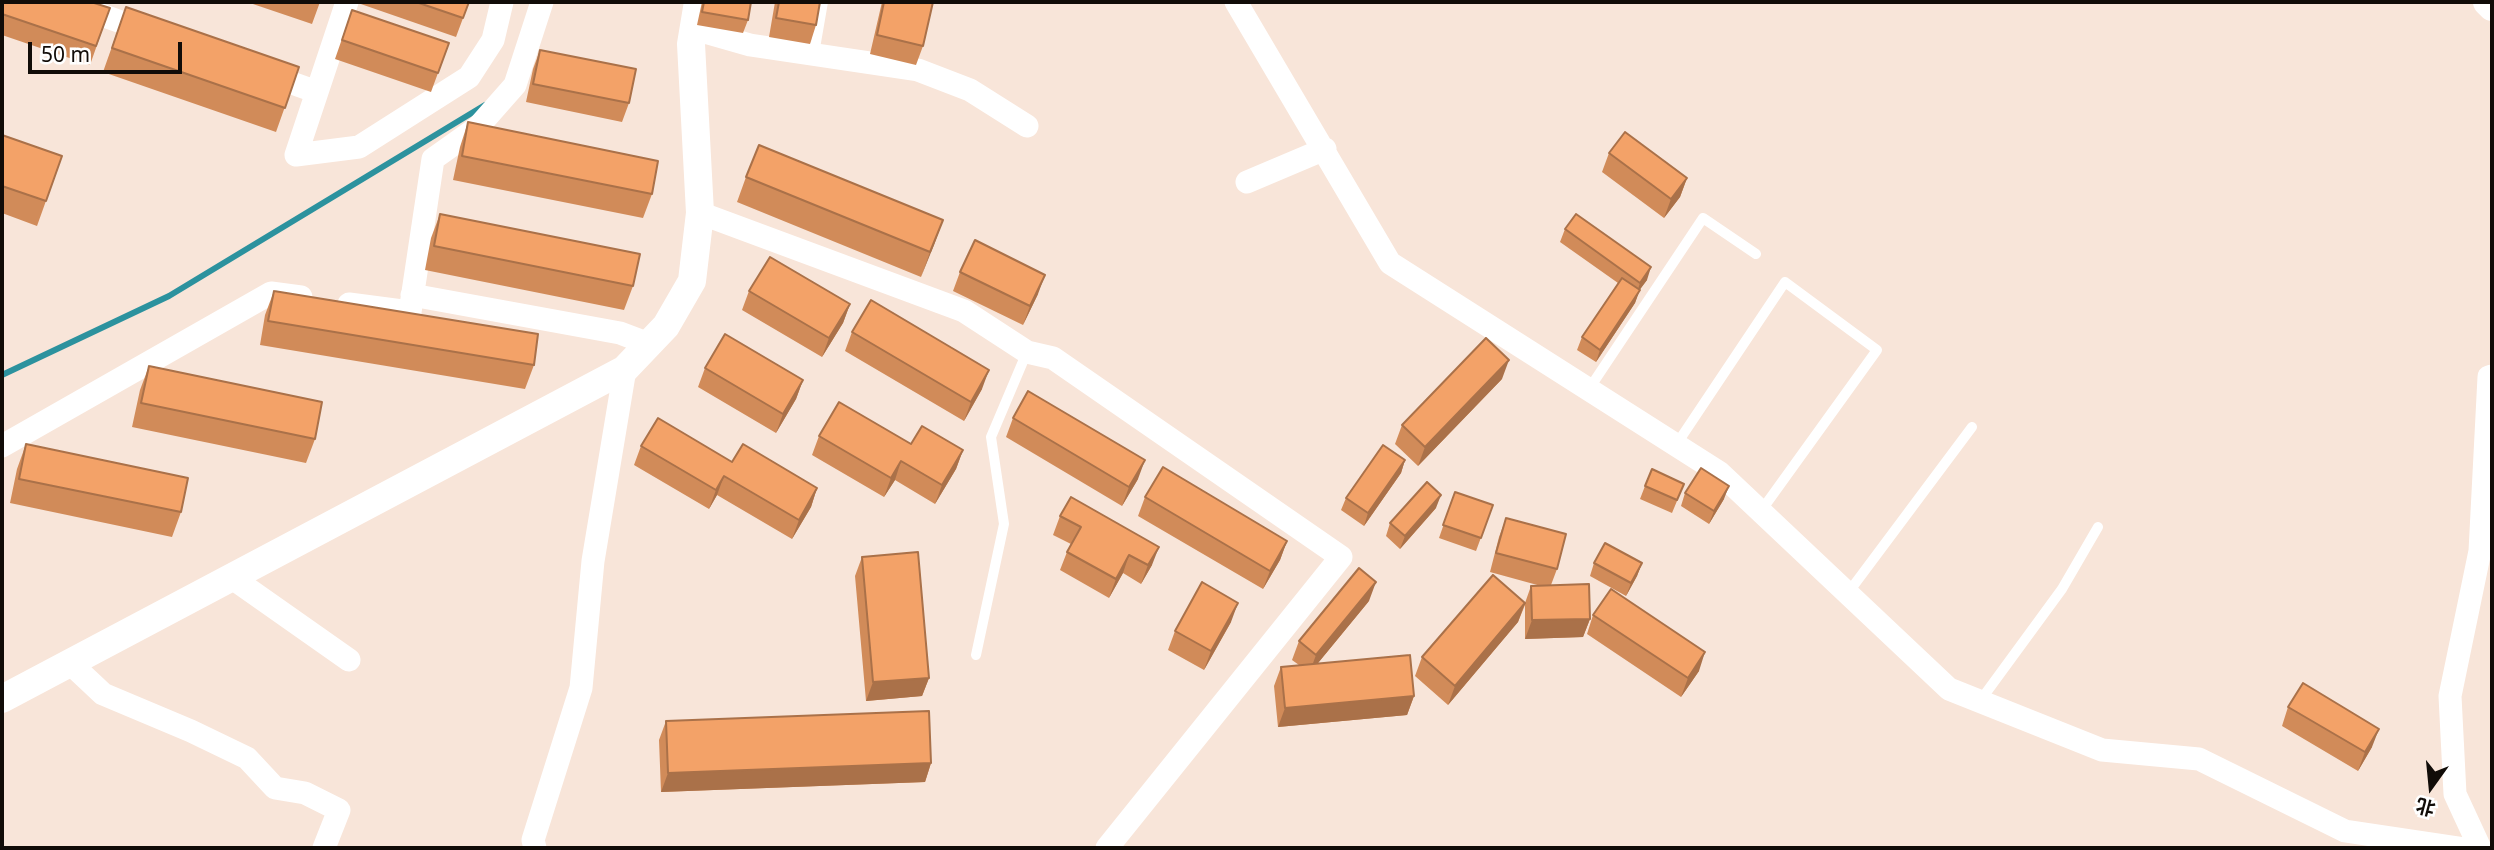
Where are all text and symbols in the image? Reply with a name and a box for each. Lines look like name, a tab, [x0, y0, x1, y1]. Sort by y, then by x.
scale bar	[32, 28, 186, 72]
text: 50 m	[41, 40, 90, 68]
north arrow	[2396, 752, 2466, 822]
text: 北	[2413, 792, 2438, 822]

